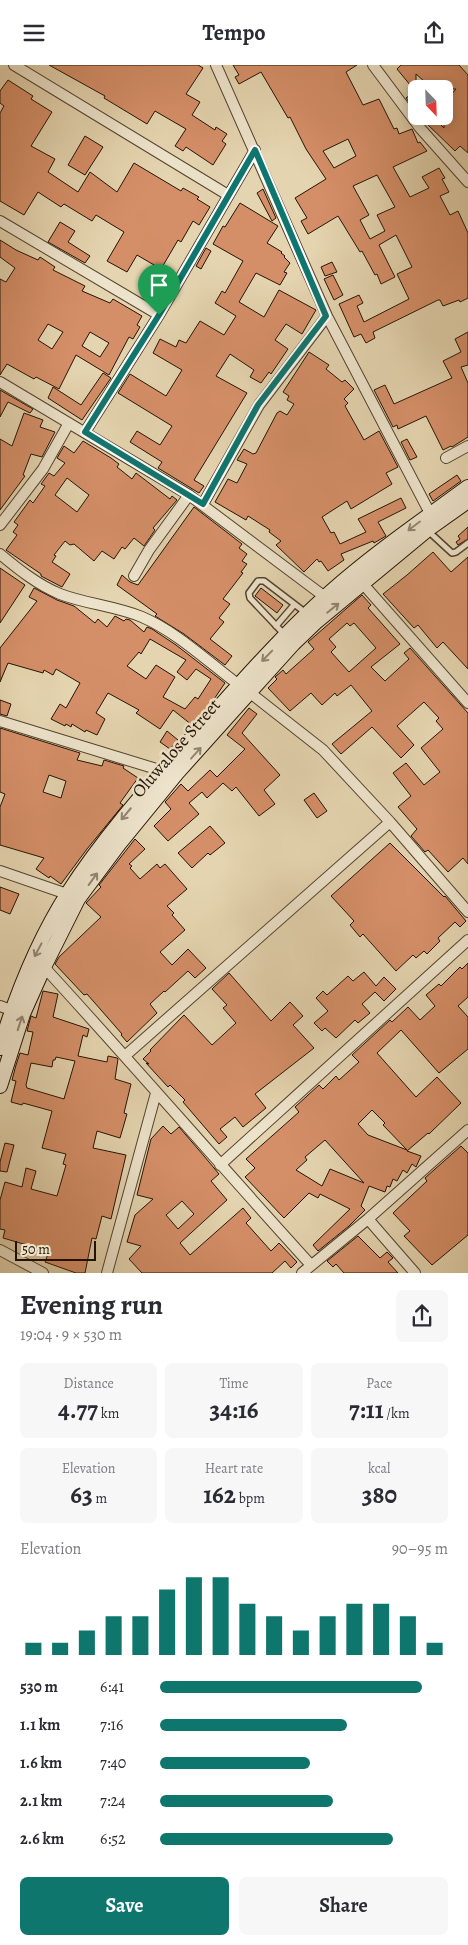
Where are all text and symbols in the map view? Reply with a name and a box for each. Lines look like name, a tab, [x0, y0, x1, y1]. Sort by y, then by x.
text: Tempo	[202, 18, 266, 48]
icon: menu	[20, 19, 48, 47]
icon: share	[420, 19, 448, 47]
north arrow	[408, 80, 452, 125]
map controls	[408, 80, 453, 125]
pin	[138, 264, 180, 315]
icon: arrive	[145, 271, 173, 299]
one-way arrow	[408, 520, 421, 531]
one-way arrow	[326, 603, 339, 614]
one-way arrow	[261, 650, 273, 663]
street label: Oluwalose Street	[126, 693, 226, 803]
one-way arrow	[190, 746, 201, 759]
one-way arrow	[121, 807, 132, 820]
one-way arrow	[88, 872, 98, 886]
one-way arrow	[32, 942, 42, 956]
one-way arrow	[15, 1015, 25, 1031]
scale bar	[15, 1237, 96, 1261]
text: 50 m	[22, 1240, 50, 1259]
text: Evening run	[20, 1286, 163, 1324]
button: share	[396, 1290, 448, 1342]
text: 19:04 · 9 × 530 m	[20, 1324, 122, 1346]
text: Distance	[64, 1374, 114, 1393]
text: Time	[219, 1374, 249, 1393]
text: Pace	[366, 1374, 392, 1393]
text: 4.77	[58, 1393, 98, 1427]
text: 34:16	[209, 1393, 259, 1427]
text: 7:11	[349, 1393, 384, 1427]
text: km	[98, 1404, 119, 1423]
text: /km	[384, 1404, 410, 1423]
text: Elevation	[62, 1459, 116, 1478]
text: Heart rate	[205, 1459, 263, 1478]
text: kcal	[368, 1459, 391, 1478]
text: 63	[70, 1478, 93, 1512]
text: 162	[203, 1478, 236, 1512]
text: 380	[362, 1478, 397, 1512]
text: m	[93, 1489, 107, 1508]
text: bpm	[236, 1489, 265, 1508]
text: Elevation	[20, 1538, 81, 1560]
text: 90–95 m	[392, 1538, 448, 1560]
text: 530 m	[20, 1676, 58, 1698]
text: 6:41	[100, 1676, 124, 1698]
text: 1.1 km	[20, 1714, 60, 1736]
text: 7:16	[100, 1714, 123, 1736]
text: 1.6 km	[20, 1752, 62, 1774]
text: 7:40	[100, 1752, 126, 1774]
text: 2.1 km	[20, 1790, 62, 1812]
text: 7:24	[100, 1790, 125, 1812]
text: 2.6 km	[20, 1828, 64, 1850]
text: 6:52	[100, 1828, 126, 1850]
button: Save	[20, 1877, 229, 1935]
button: Share	[239, 1877, 448, 1935]

